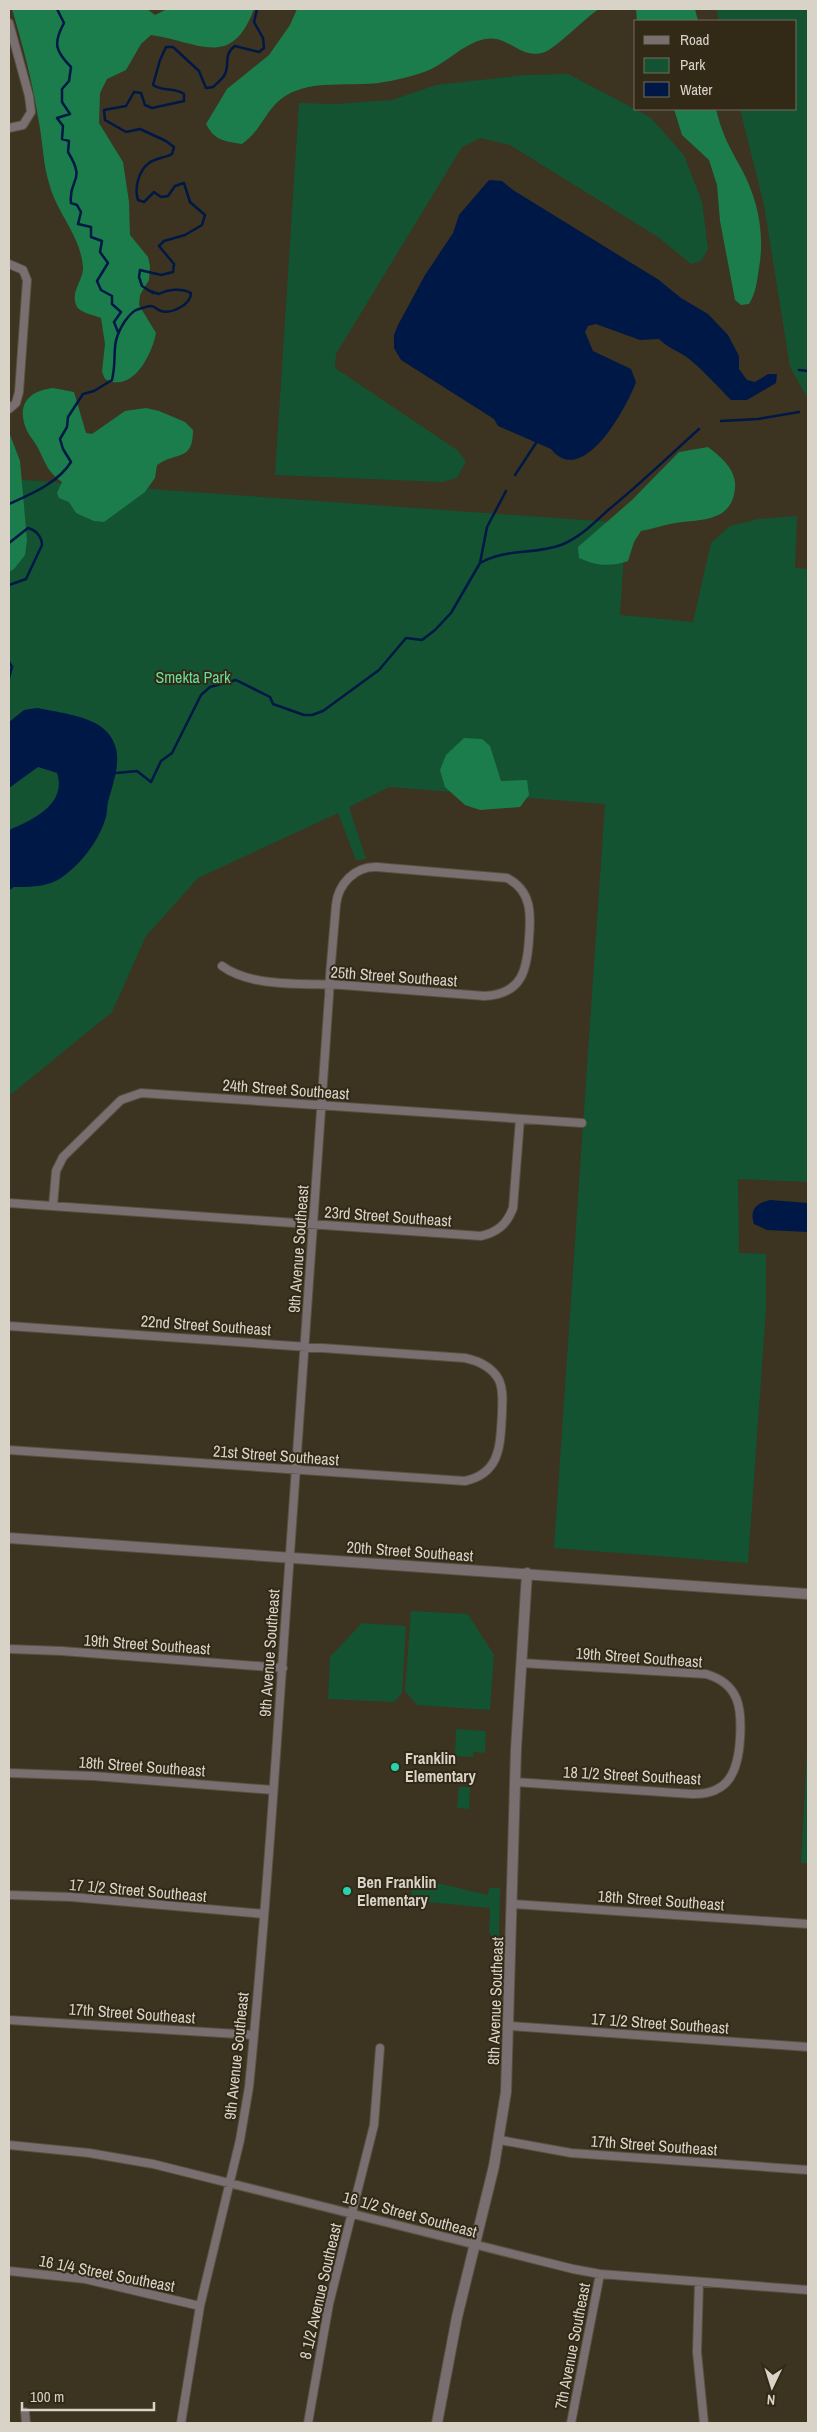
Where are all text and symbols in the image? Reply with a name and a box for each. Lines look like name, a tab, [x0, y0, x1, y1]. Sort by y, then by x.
legend	[634, 20, 797, 110]
text: Road	[680, 29, 709, 50]
text: Park	[680, 54, 706, 75]
text: Water	[680, 79, 712, 100]
park label: Smekta Park	[155, 666, 231, 688]
street label: 25th Street Southeast	[330, 961, 458, 991]
street label: 24th Street Southeast	[222, 1074, 350, 1104]
street label: 9th Avenue Southeast	[283, 1184, 313, 1314]
street label: 23rd Street Southeast	[324, 1201, 453, 1231]
street label: 22nd Street Southeast	[140, 1309, 272, 1341]
street label: 21st Street Southeast	[212, 1440, 340, 1470]
street label: 20th Street Southeast	[346, 1536, 474, 1566]
street label: 9th Avenue Southeast	[254, 1588, 284, 1718]
street label: 19th Street Southeast	[83, 1629, 211, 1659]
street label: 19th Street Southeast	[575, 1642, 703, 1672]
place label: Franklin Elementary	[405, 1747, 476, 1787]
street label: 18th Street Southeast	[78, 1751, 206, 1781]
street label: 18 1/2 Street Southeast	[563, 1760, 702, 1790]
marker: Franklin Elementary	[389, 1761, 401, 1773]
place label: Ben Franklin Elementary	[357, 1871, 436, 1911]
street label: 17 1/2 Street Southeast	[68, 1873, 208, 1907]
marker: Ben Franklin Elementary	[341, 1885, 353, 1897]
street label: 18th Street Southeast	[597, 1885, 725, 1915]
street label: 8th Avenue Southeast	[482, 1936, 508, 2065]
street label: 9th Avenue Southeast	[218, 1991, 254, 2121]
street label: 17th Street Southeast	[68, 1998, 196, 2028]
street label: 17 1/2 Street Southeast	[590, 2007, 730, 2039]
street label: 17th Street Southeast	[590, 2130, 718, 2160]
street label: 16 1/2 Street Southeast	[341, 2186, 480, 2243]
street label: 8 1/2 Avenue Southeast	[294, 2220, 346, 2361]
street label: 16 1/4 Street Southeast	[37, 2249, 177, 2297]
street label: 7th Avenue Southeast	[549, 2281, 595, 2411]
north arrow	[747, 2362, 797, 2412]
scale bar	[22, 2380, 155, 2412]
text: 100 m	[30, 2386, 64, 2407]
text: N	[766, 2391, 776, 2409]

